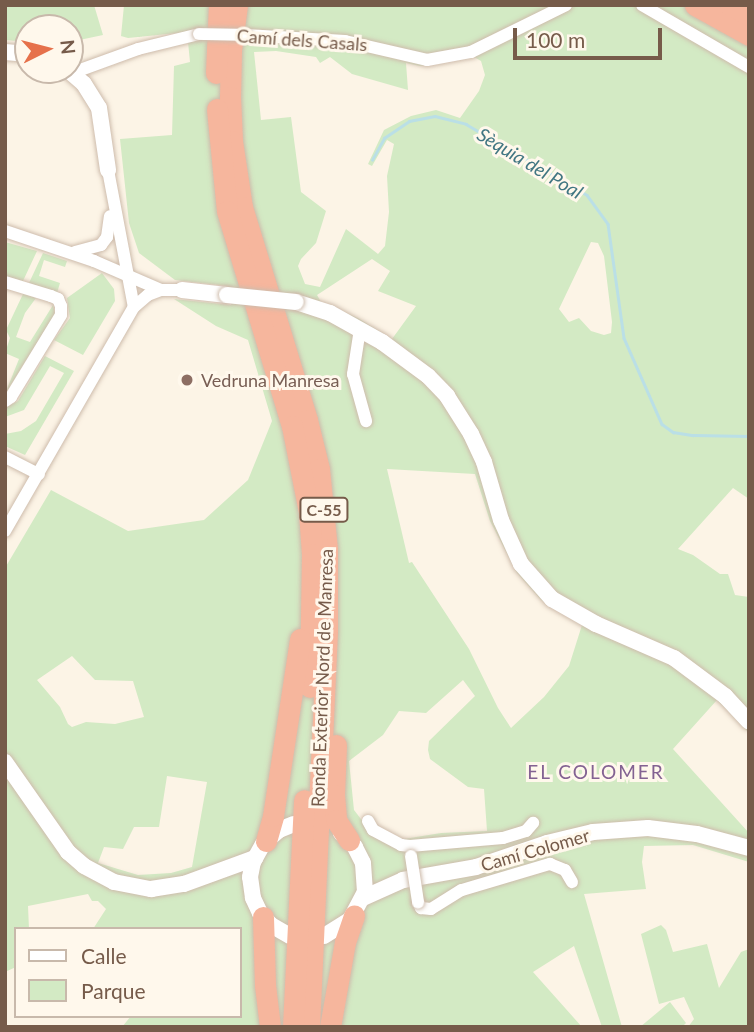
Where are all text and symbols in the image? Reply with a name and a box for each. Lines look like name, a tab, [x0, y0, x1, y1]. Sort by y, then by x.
north arrow	[14, 14, 84, 84]
scale bar	[516, 14, 665, 58]
street label: Camí dels Casals	[236, 25, 368, 55]
text: 100 m	[526, 27, 585, 52]
text: N	[56, 38, 81, 55]
water label: Sèquia del Poal	[473, 123, 587, 203]
place label: Vedruna Manresa	[201, 369, 339, 391]
marker: Vedruna Manresa	[179, 372, 195, 388]
road number: C-55	[298, 498, 350, 523]
street label: Ronda Exterior Nord de Manresa	[307, 548, 337, 808]
district label: EL COLOMER	[528, 761, 664, 783]
street label: Camí Colomer	[478, 824, 592, 876]
legend	[14, 927, 242, 1018]
text: Calle	[81, 943, 126, 968]
text: Parque	[81, 978, 146, 1003]

